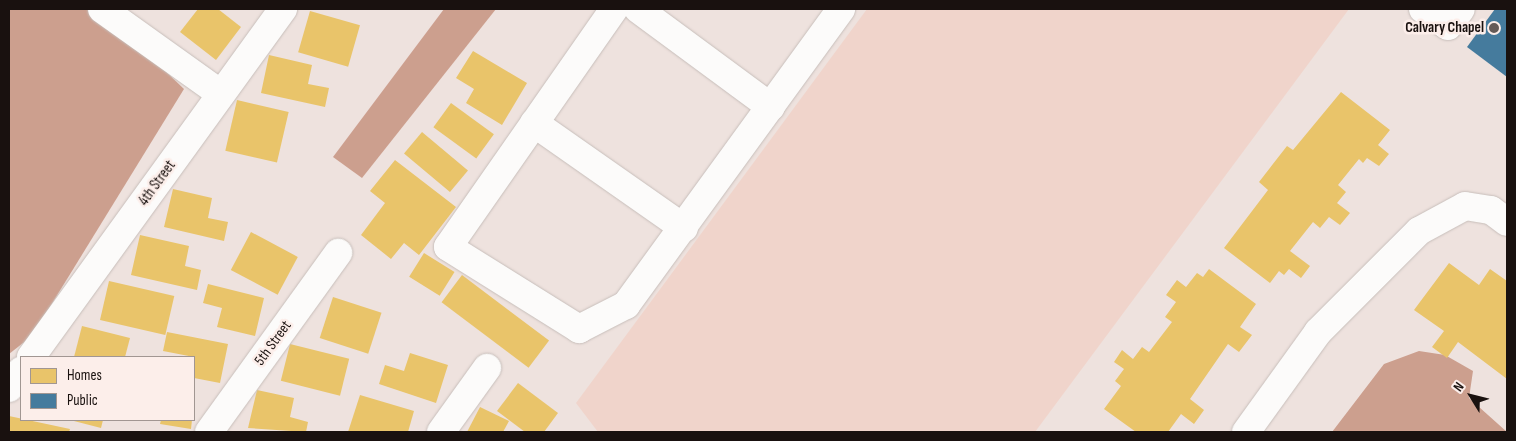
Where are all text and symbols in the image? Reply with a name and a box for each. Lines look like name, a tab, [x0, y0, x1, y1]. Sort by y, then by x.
place label: Calvary Chapel	[1405, 19, 1484, 37]
marker: Calvary Chapel	[1488, 22, 1500, 34]
street label: 4th Street	[135, 157, 179, 209]
street label: 5th Street	[251, 317, 295, 369]
legend	[20, 356, 195, 421]
text: Homes	[67, 366, 102, 385]
north arrow	[1446, 371, 1496, 421]
text: N	[1449, 379, 1468, 395]
text: Public	[67, 391, 98, 410]

